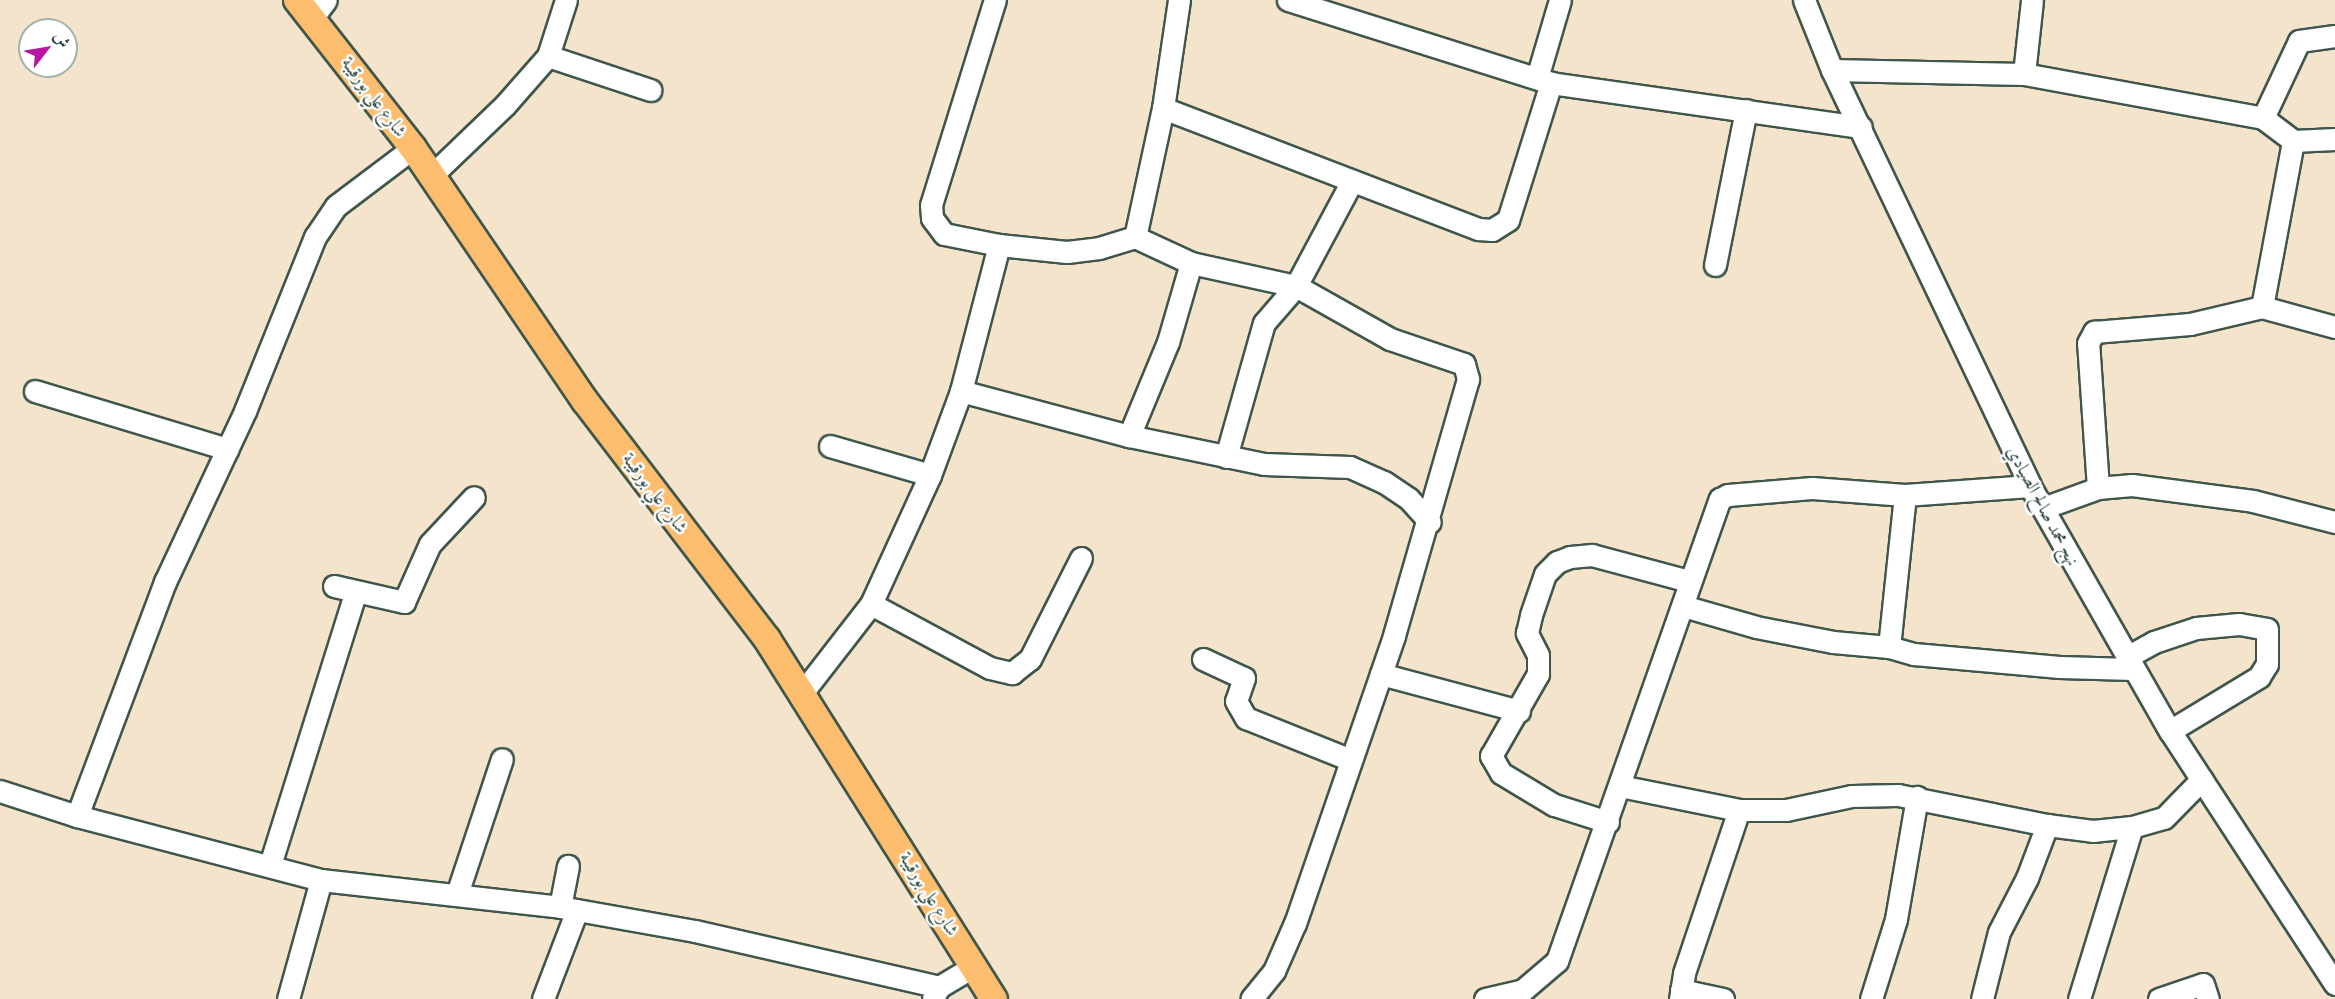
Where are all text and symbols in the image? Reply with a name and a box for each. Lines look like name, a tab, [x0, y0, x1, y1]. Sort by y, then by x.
north arrow	[18, 18, 78, 78]
text: ش	[48, 27, 75, 52]
street label: شارع علي بورقيبة	[337, 53, 411, 141]
street label: نهج محمد صالح الصيادي	[2002, 442, 2084, 570]
street label: شارع علي بورقيبة	[618, 449, 692, 537]
street label: شارع علي بورقيبة	[895, 848, 963, 940]

